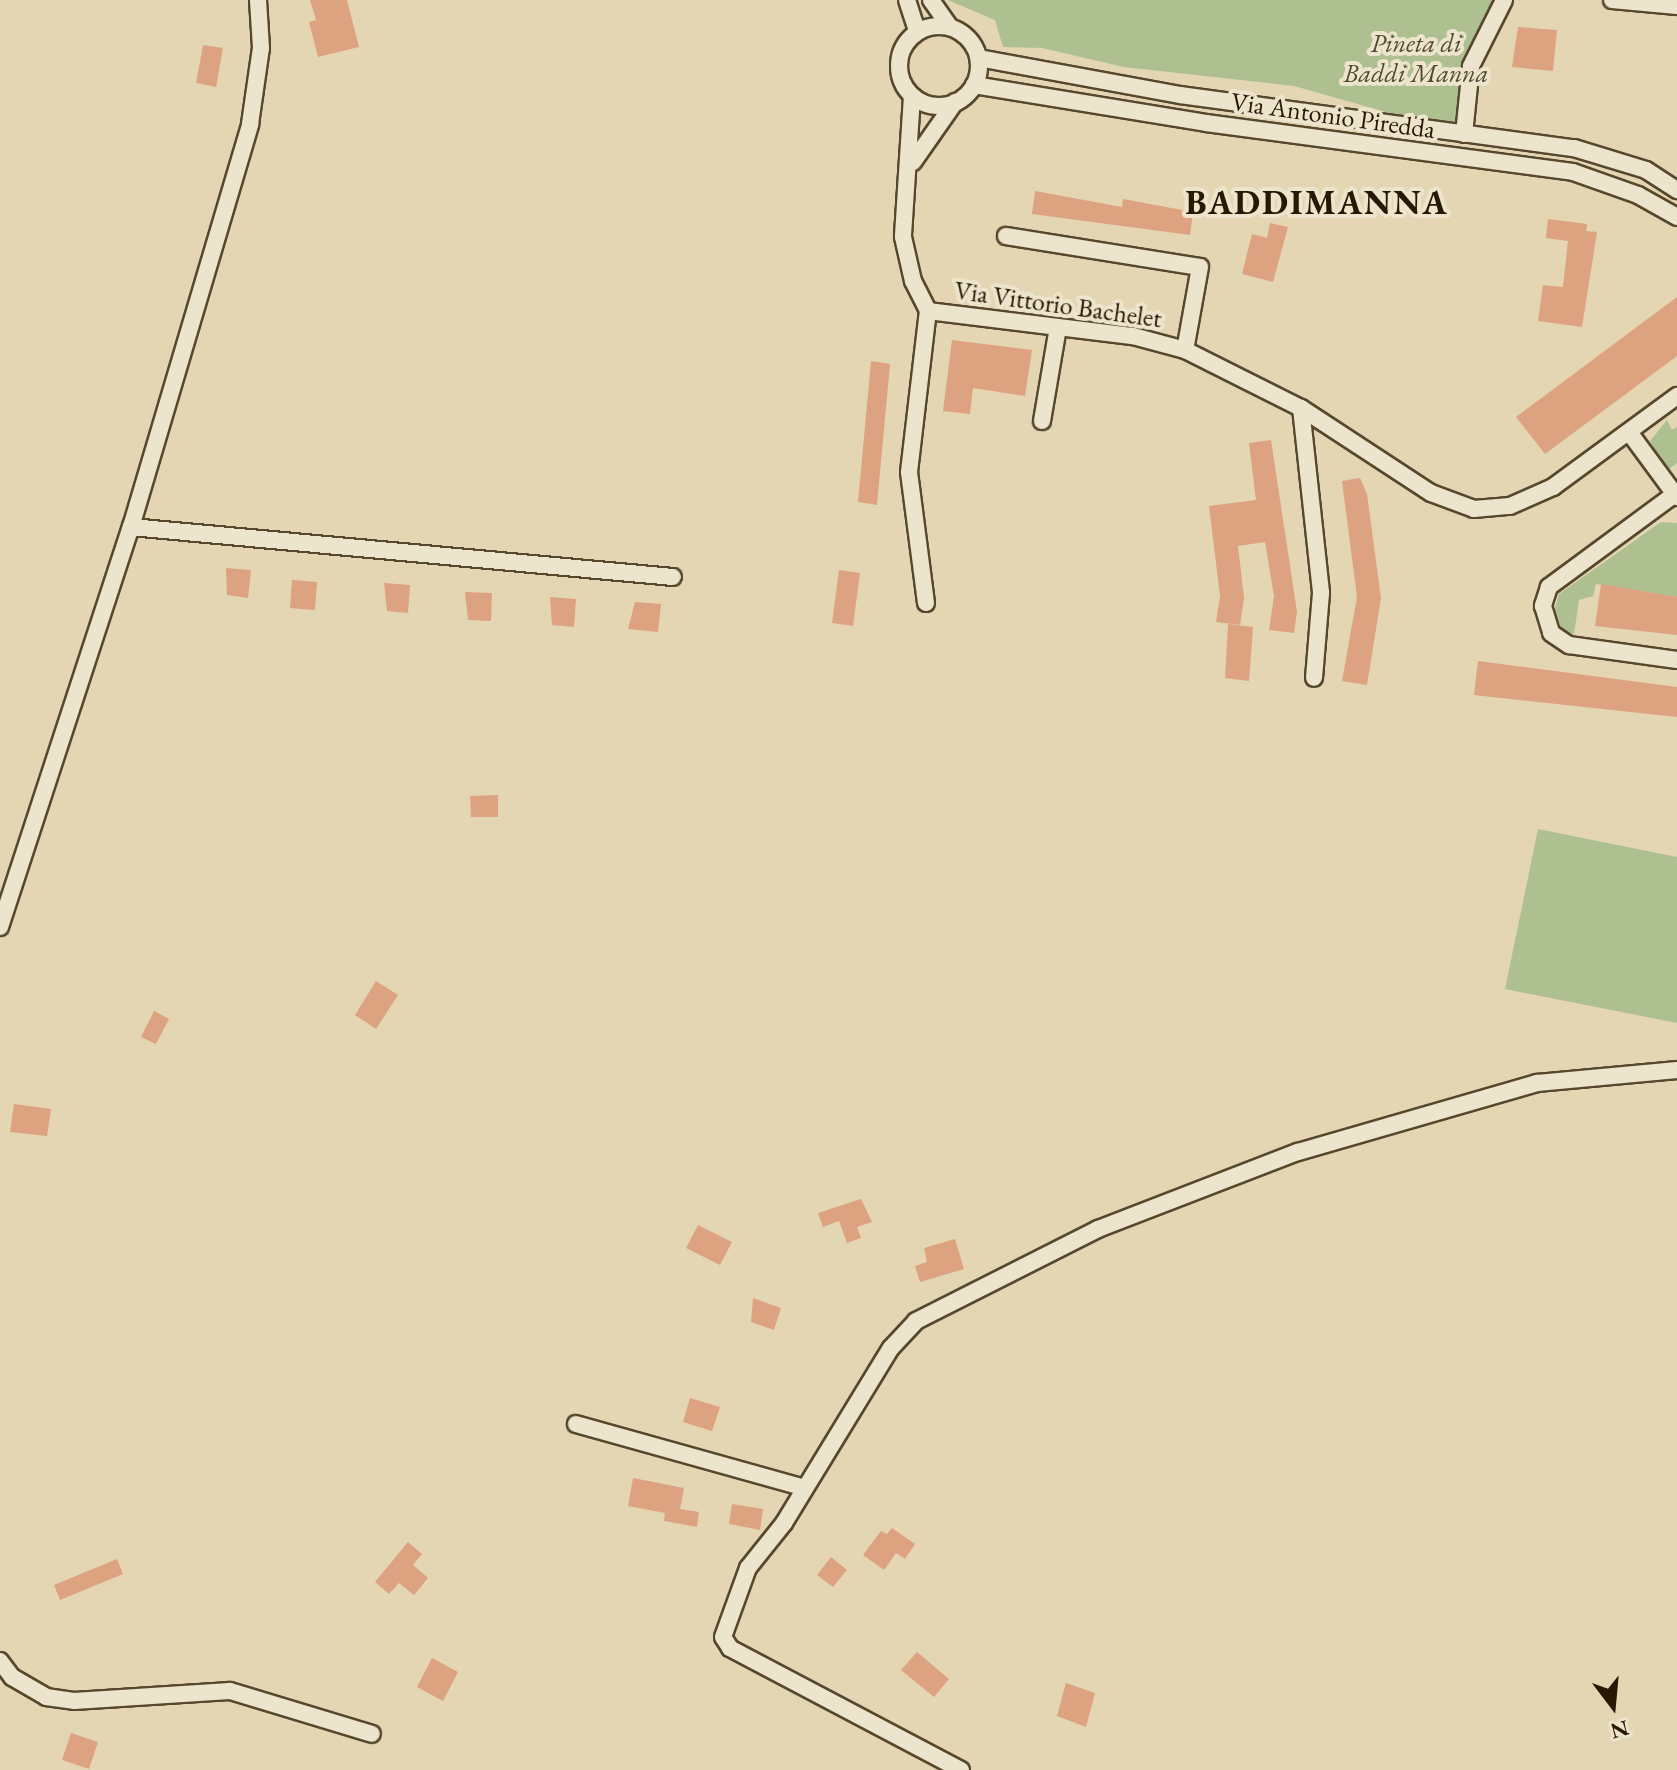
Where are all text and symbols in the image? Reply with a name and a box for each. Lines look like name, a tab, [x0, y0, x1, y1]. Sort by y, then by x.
park label: Pineta di Baddi Manna	[1344, 28, 1488, 90]
street label: Via Antonio Piredda	[1229, 86, 1437, 146]
district label: BADDIMANNA	[1185, 183, 1449, 223]
street label: Via Vittorio Bachelet	[952, 275, 1164, 335]
north arrow	[1573, 1666, 1653, 1746]
text: N	[1607, 1713, 1632, 1746]

